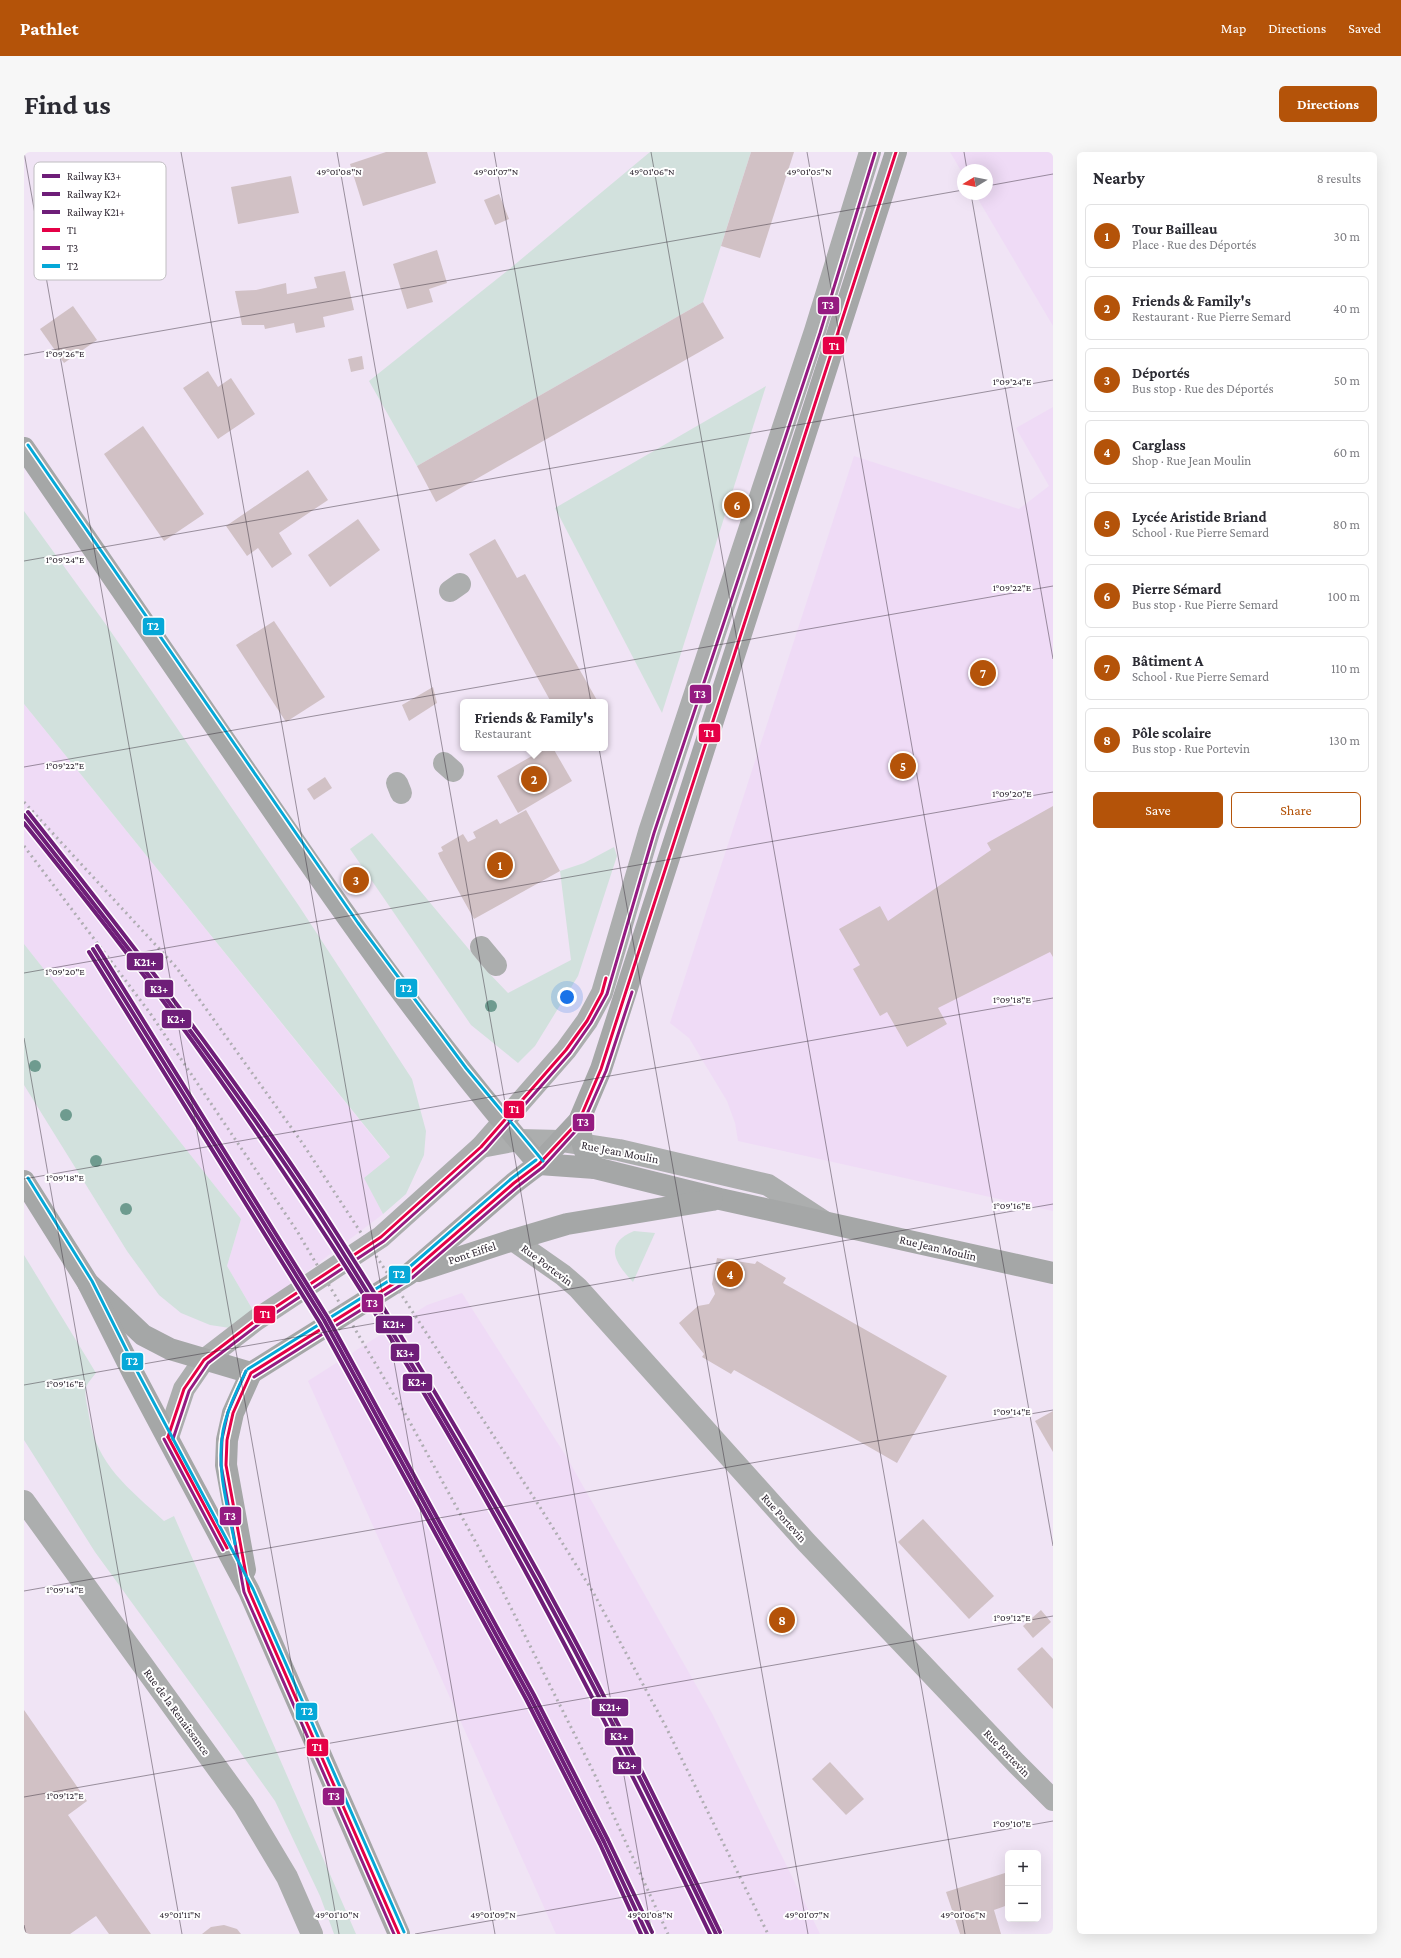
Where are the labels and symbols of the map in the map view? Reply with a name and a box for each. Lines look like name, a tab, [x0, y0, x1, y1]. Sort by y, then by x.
legend	[34, 162, 166, 280]
north arrow	[957, 164, 993, 200]
text: 49°01'08"N	[316, 166, 362, 177]
text: 49°01'07"N	[474, 166, 519, 177]
text: 49°01'06"N	[629, 166, 675, 177]
text: 49°01'05"N	[786, 166, 832, 177]
text: Railway K3+	[67, 170, 121, 183]
text: Railway K2+	[67, 188, 122, 201]
text: Railway K21+	[67, 206, 125, 219]
text: T1	[67, 224, 77, 236]
text: T3	[67, 242, 78, 254]
text: T2	[67, 260, 78, 272]
line badge: T3	[817, 296, 840, 315]
text: T3	[822, 299, 834, 311]
line badge: T1	[822, 336, 845, 355]
text: T1	[829, 340, 839, 352]
text: 1°09'26"E	[46, 348, 85, 359]
text: 1°09'24"E	[993, 376, 1032, 387]
pin: 6	[724, 490, 750, 520]
text: 1°09'24"E	[46, 554, 85, 565]
text: 1°09'22"E	[993, 582, 1032, 593]
line badge: T2	[142, 617, 165, 636]
text: T2	[147, 620, 159, 632]
pin: 7	[970, 658, 996, 688]
line badge: T3	[689, 684, 712, 704]
text: T3	[694, 688, 706, 700]
line badge: T1	[698, 723, 721, 743]
text: T1	[704, 727, 714, 739]
pin: 5	[890, 751, 916, 781]
text: 1°09'22"E	[46, 760, 85, 771]
pin: 2	[521, 764, 547, 794]
text: 1°09'20"E	[992, 788, 1032, 799]
pin: 1	[487, 850, 513, 880]
pin: 3	[343, 865, 369, 895]
line badge: K21+	[126, 952, 164, 971]
text: K21+	[134, 956, 156, 968]
text: 1°09'20"E	[45, 966, 85, 977]
line badge: T2	[395, 978, 418, 998]
line badge: K3+	[144, 979, 174, 998]
text: T2	[400, 982, 412, 994]
text: K3+	[150, 983, 168, 995]
your location	[557, 987, 577, 1007]
text: 1°09'18"E	[993, 994, 1031, 1005]
line badge: K2+	[161, 1009, 192, 1029]
text: K2+	[167, 1013, 185, 1025]
line badge: T1	[503, 1100, 525, 1119]
text: T1	[509, 1103, 519, 1115]
line badge: T3	[572, 1113, 595, 1132]
text: T3	[577, 1116, 589, 1128]
street label: Rue Jean Moulin	[580, 1138, 660, 1166]
text: 1°09'18"E	[46, 1172, 84, 1183]
text: 1°09'16"E	[993, 1200, 1031, 1211]
street label: Rue Jean Moulin	[898, 1232, 978, 1264]
street label: Pont Eiffel	[446, 1239, 498, 1267]
street label: Rue Portevin	[519, 1241, 576, 1289]
pin: 4	[717, 1259, 743, 1289]
line badge: T2	[388, 1265, 411, 1284]
text: T2	[393, 1268, 405, 1280]
line badge: T3	[361, 1293, 384, 1313]
text: T3	[366, 1297, 378, 1309]
line badge: T1	[253, 1305, 276, 1324]
text: T1	[260, 1308, 270, 1320]
line badge: K21+	[375, 1315, 413, 1334]
text: K21+	[383, 1318, 405, 1330]
line badge: K3+	[390, 1343, 420, 1362]
text: K3+	[396, 1347, 414, 1359]
line badge: T2	[121, 1352, 144, 1371]
text: T2	[126, 1355, 138, 1367]
line badge: K2+	[402, 1373, 433, 1392]
text: K2+	[408, 1376, 426, 1388]
text: 1°09'16"E	[46, 1378, 84, 1389]
text: 1°09'14"E	[993, 1406, 1031, 1417]
street label: Rue Portevin	[758, 1491, 810, 1546]
line badge: T3	[219, 1506, 242, 1526]
text: T3	[224, 1510, 236, 1522]
text: 1°09'14"E	[46, 1584, 84, 1595]
pin: 8	[769, 1605, 795, 1635]
text: 1°09'12"E	[993, 1612, 1031, 1623]
street label: Rue de la Renaissance	[141, 1666, 213, 1758]
line badge: K21+	[591, 1698, 629, 1717]
text: K21+	[599, 1701, 621, 1713]
line badge: T2	[295, 1702, 318, 1721]
text: T2	[301, 1705, 313, 1717]
street label: Rue Portevin	[981, 1726, 1033, 1780]
line badge: K3+	[604, 1727, 634, 1746]
text: K3+	[610, 1730, 628, 1742]
line badge: T1	[306, 1738, 329, 1757]
text: T1	[312, 1741, 322, 1753]
line badge: K2+	[612, 1756, 642, 1775]
text: K2+	[618, 1759, 636, 1771]
line badge: T3	[322, 1787, 345, 1806]
text: 1°09'12"E	[46, 1790, 84, 1801]
text: T3	[328, 1790, 340, 1802]
text: 1°09'10"E	[993, 1818, 1032, 1829]
text: 49°01'11"N	[159, 1909, 201, 1920]
text: 49°01'10"N	[315, 1909, 359, 1920]
text: 49°01'09"N	[470, 1909, 516, 1920]
text: 49°01'08"N	[627, 1909, 673, 1920]
text: 49°01'07"N	[785, 1909, 830, 1920]
text: 49°01'06"N	[940, 1909, 986, 1920]

